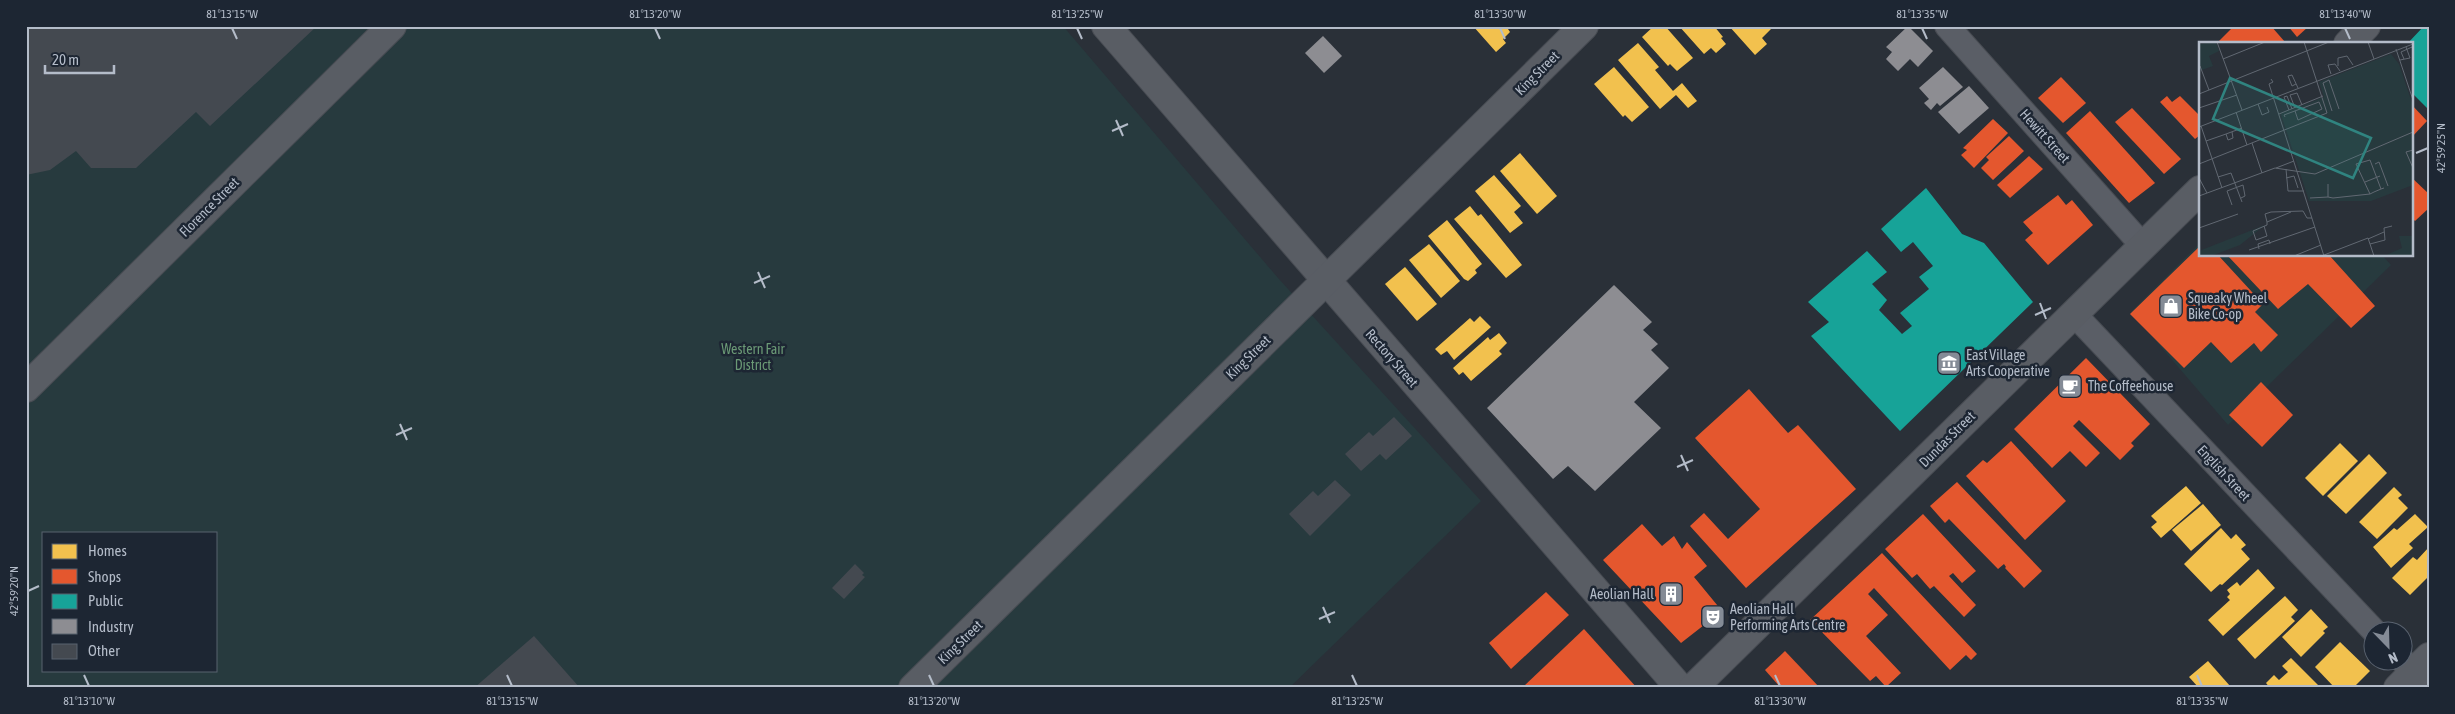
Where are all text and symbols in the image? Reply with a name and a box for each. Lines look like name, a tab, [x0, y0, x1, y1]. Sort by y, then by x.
text: 81°13'15"W	[206, 7, 258, 21]
text: 81°13'20"W	[629, 7, 681, 21]
text: 81°13'25"W	[1051, 7, 1103, 21]
text: 81°13'30"W	[1474, 7, 1526, 21]
text: 81°13'35"W	[1896, 7, 1948, 21]
text: 81°13'40"W	[2319, 7, 2371, 21]
scale bar	[45, 42, 114, 74]
inset map	[2199, 42, 2412, 256]
street label: King Street	[1512, 48, 1562, 98]
text: 20 m	[52, 51, 79, 68]
street label: Hewitt Street	[2017, 106, 2073, 166]
text: 42°59'25"N	[2434, 123, 2448, 173]
street label: Florence Street	[176, 174, 242, 240]
place label: Squeaky Wheel Bike Co-op	[2188, 290, 2268, 322]
shop icon: Squeaky Wheel Bike Co-op	[2158, 293, 2184, 319]
street label: Rectory Street	[1363, 326, 1421, 390]
street label: King Street	[1222, 332, 1274, 382]
park label: Western Fair District	[721, 341, 786, 373]
place label: East Village Arts Cooperative	[1966, 347, 2050, 379]
museum icon: East Village Arts Cooperative	[1936, 350, 1962, 376]
cafe icon: The Coffeehouse	[2057, 373, 2083, 399]
place label: The Coffeehouse	[2088, 378, 2173, 394]
street label: Dundas Street	[1916, 408, 1978, 470]
street label: English Street	[2194, 442, 2254, 504]
legend	[42, 532, 218, 672]
text: Homes	[88, 542, 127, 559]
text: 42°59'20"N	[7, 566, 21, 616]
text: Shops	[88, 568, 121, 585]
building icon: Aeolian Hall	[1658, 581, 1684, 607]
place label: Aeolian Hall	[1590, 586, 1654, 602]
text: Public	[88, 592, 123, 609]
place label: Aeolian Hall Performing Arts Centre	[1730, 601, 1845, 633]
theatre icon: Aeolian Hall Performing Arts Centre	[1700, 604, 1726, 630]
street label: King Street	[934, 617, 986, 667]
text: Industry	[88, 618, 134, 635]
north arrow	[2362, 622, 2412, 672]
text: Other	[88, 642, 120, 659]
text: N	[2386, 649, 2400, 667]
text: 81°13'10"W	[63, 694, 115, 708]
text: 81°13'15"W	[486, 694, 538, 708]
text: 81°13'20"W	[908, 694, 960, 708]
text: 81°13'25"W	[1331, 694, 1383, 708]
text: 81°13'30"W	[1754, 694, 1806, 708]
text: 81°13'35"W	[2176, 694, 2228, 708]

